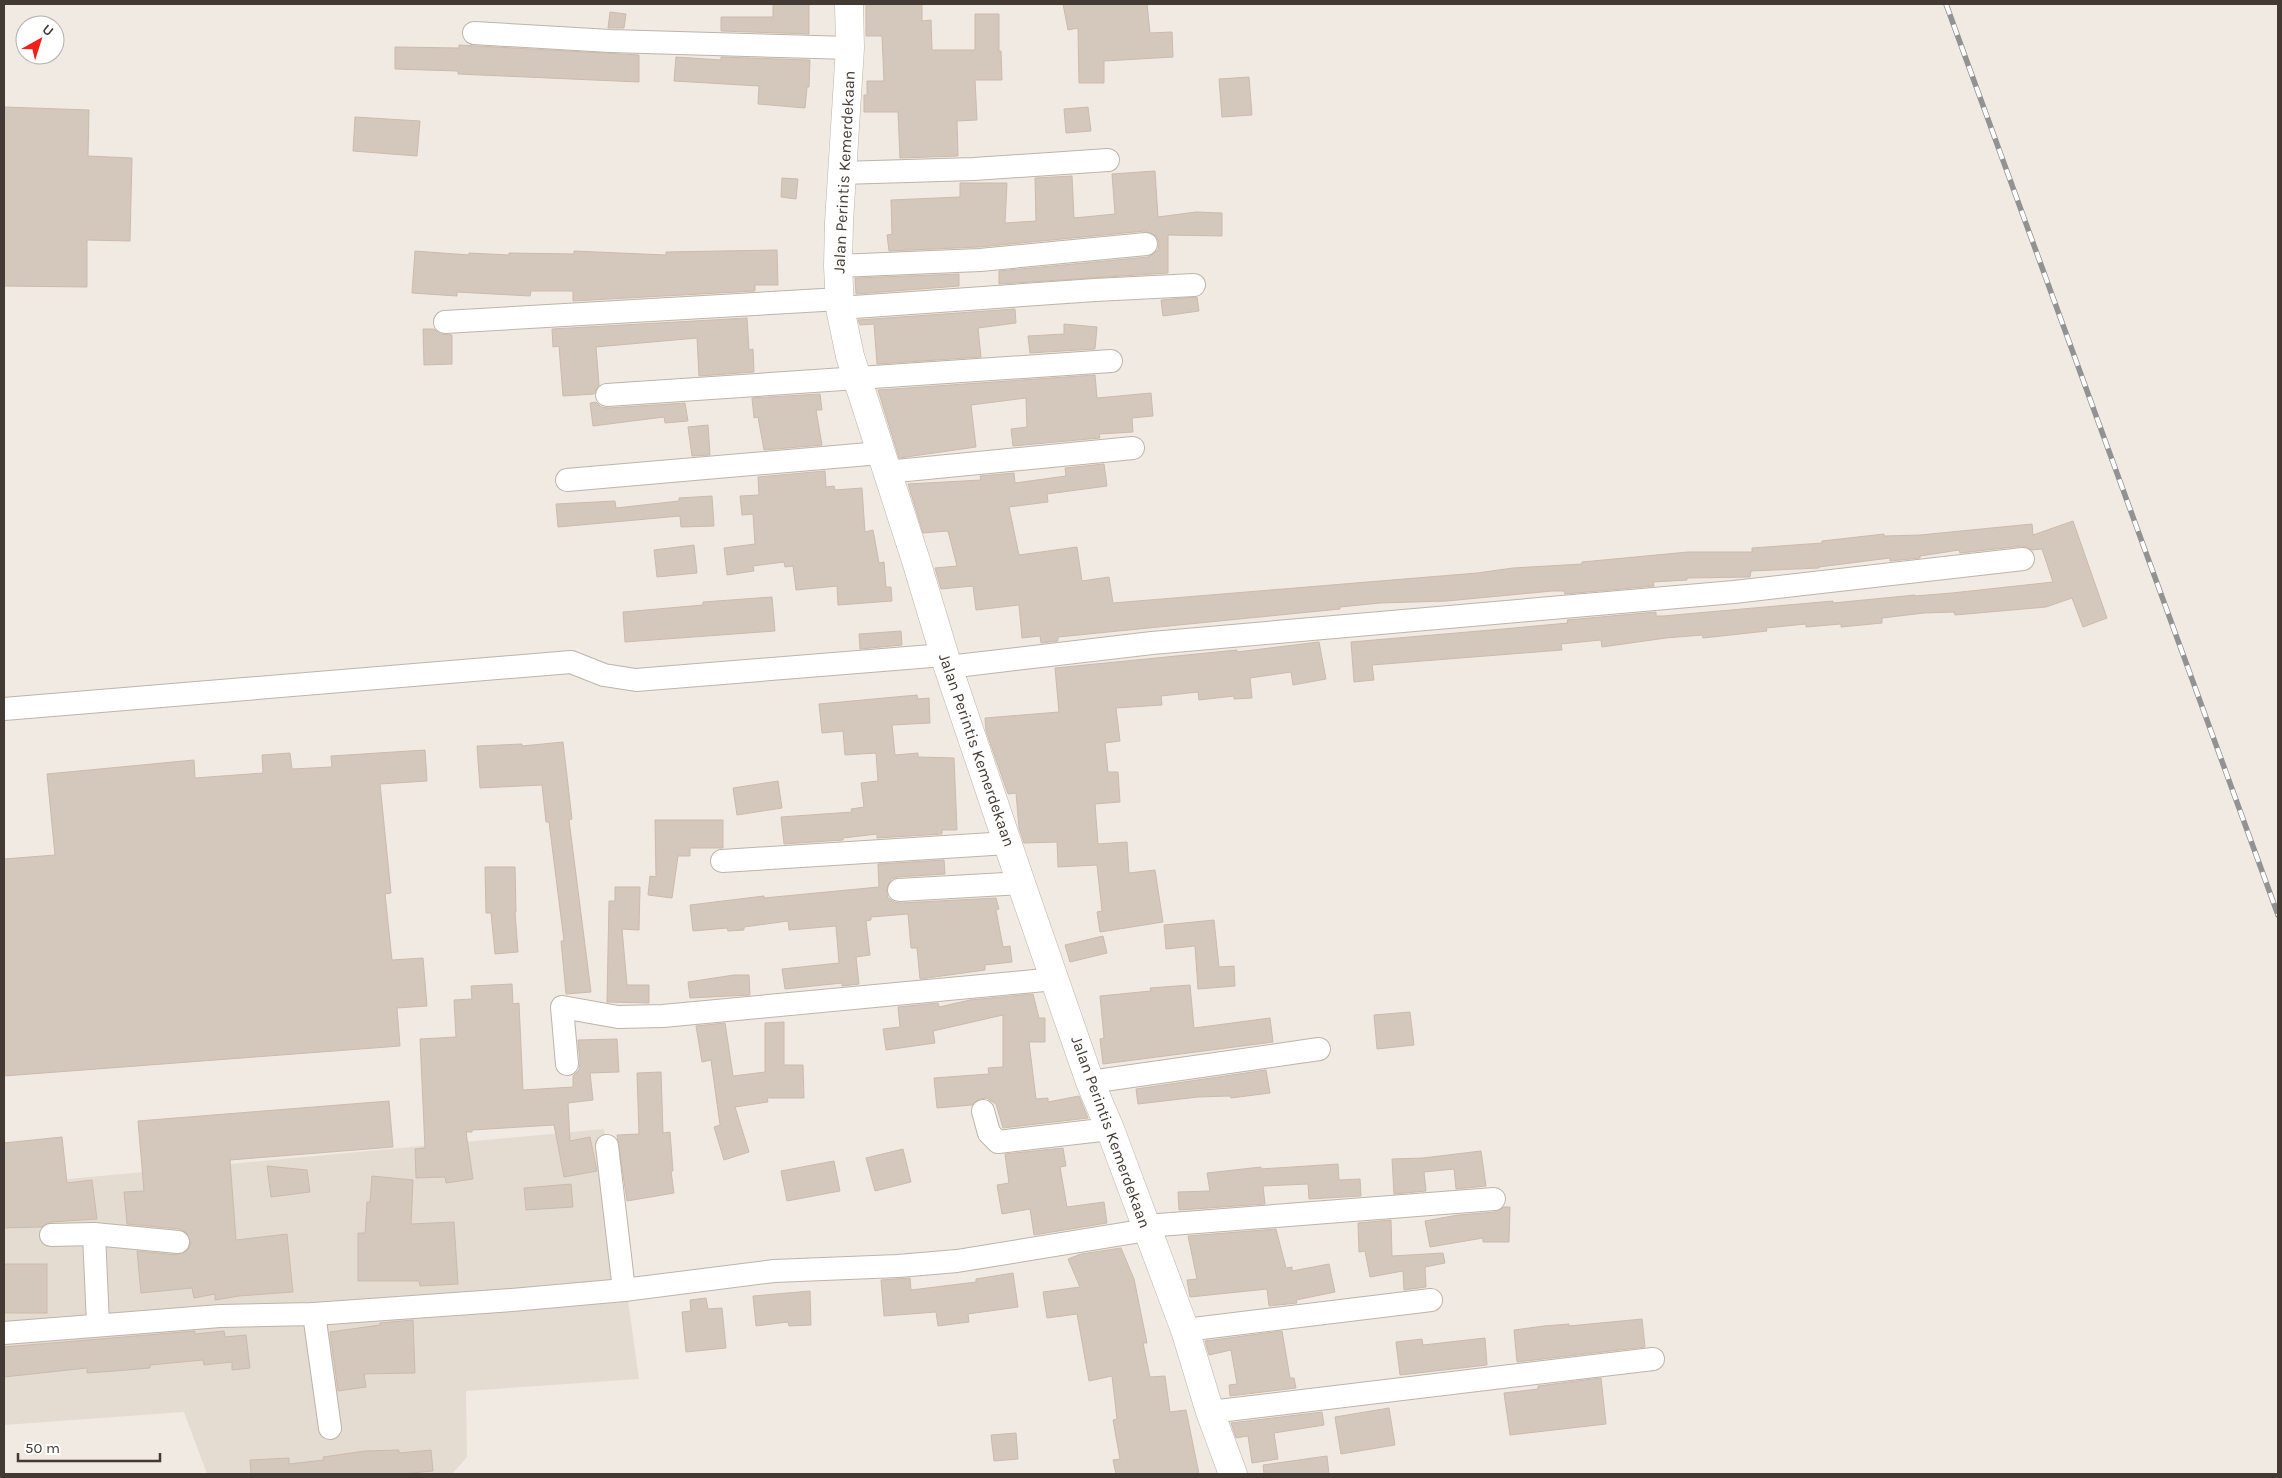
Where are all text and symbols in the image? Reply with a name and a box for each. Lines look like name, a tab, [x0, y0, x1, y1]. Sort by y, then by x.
north arrow	[15, 15, 65, 65]
text: U	[39, 21, 57, 40]
street label: Jalan Perintis Kemerdekaan	[829, 70, 859, 274]
street label: Jalan Perintis Kemerdekaan	[935, 651, 1019, 849]
street label: Jalan Perintis Kemerdekaan	[1067, 1033, 1155, 1231]
scale bar	[18, 1430, 160, 1462]
text: 50 m	[25, 1439, 60, 1457]

